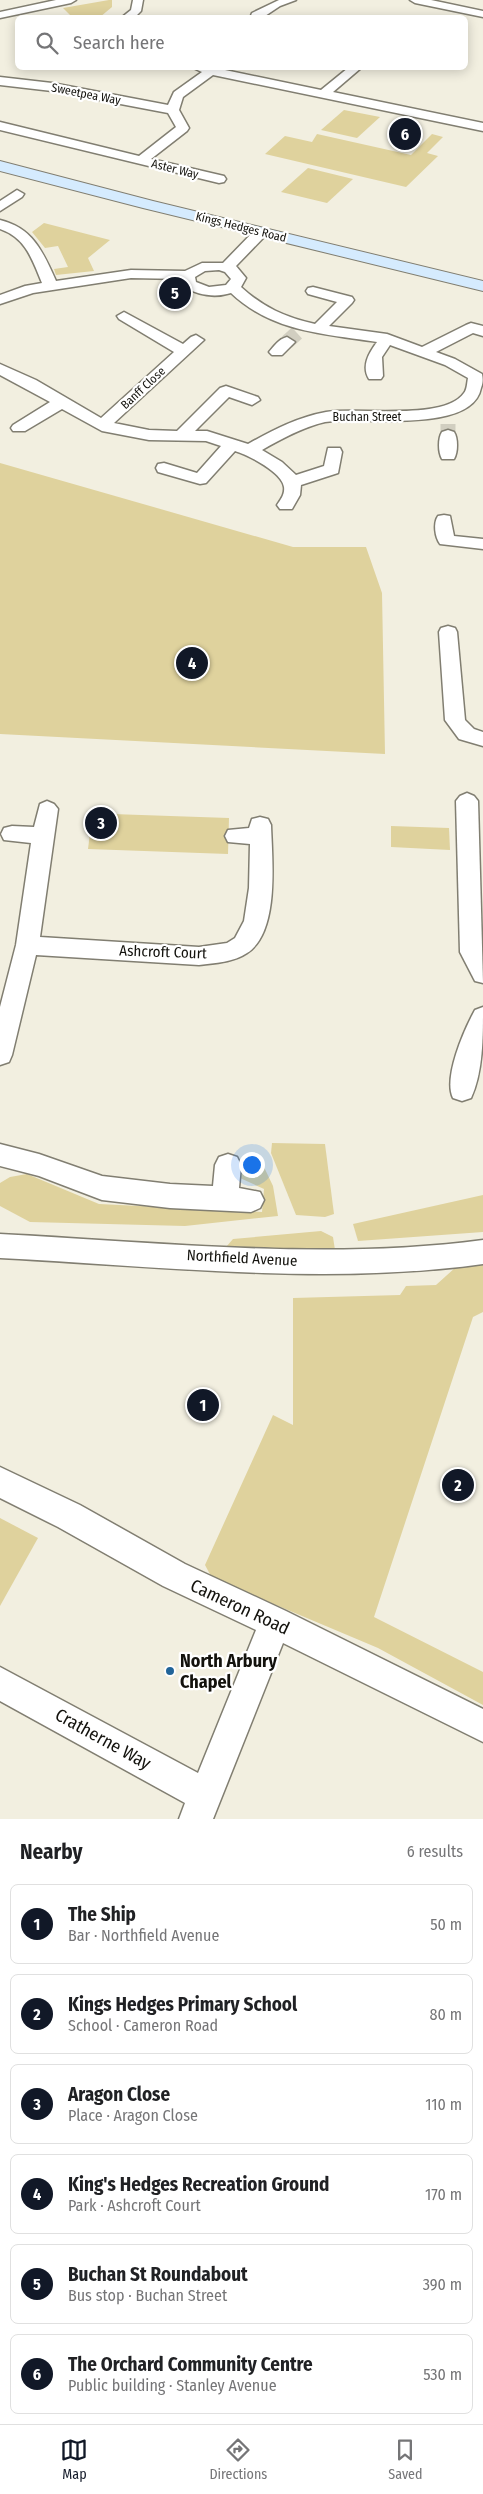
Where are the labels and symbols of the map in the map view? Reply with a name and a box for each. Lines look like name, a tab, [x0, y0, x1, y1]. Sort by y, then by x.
street label: Sweetpea Way	[50, 80, 122, 108]
pin: 6	[389, 115, 421, 153]
street label: Aster Way	[150, 156, 201, 182]
street label: Kings Hedges Road	[194, 209, 288, 245]
pin: 5	[159, 274, 191, 312]
street label: Banff Close	[118, 364, 168, 412]
street label: Buchan Street	[333, 410, 401, 424]
pin: 4	[176, 644, 208, 682]
pin: 3	[85, 804, 117, 842]
street label: Ashcroft Court	[119, 941, 207, 963]
your location	[239, 1152, 265, 1178]
street label: Northfield Avenue	[186, 1246, 298, 1270]
pin: 1	[187, 1386, 219, 1424]
pin: 2	[442, 1466, 474, 1504]
street label: Cameron Road	[187, 1574, 293, 1640]
place label: North Arbury Chapel	[180, 1650, 278, 1693]
marker: North Arbury Chapel	[164, 1665, 176, 1677]
street label: Cratherne Way	[51, 1704, 155, 1774]

